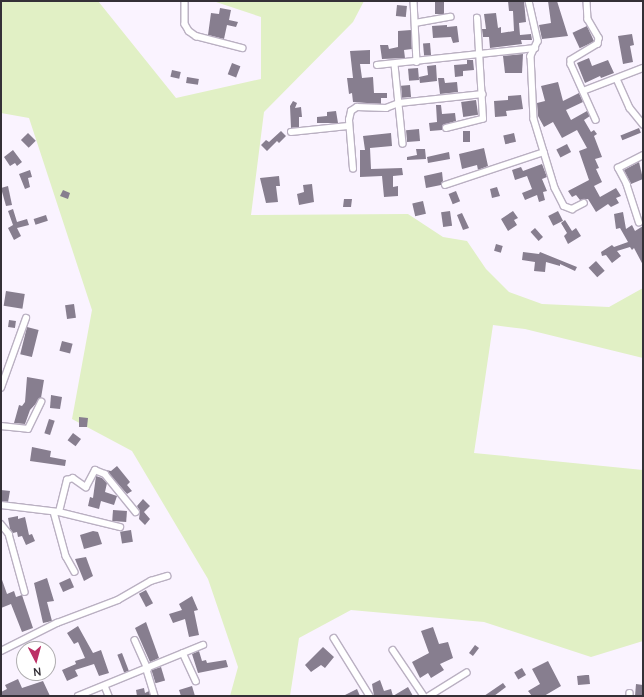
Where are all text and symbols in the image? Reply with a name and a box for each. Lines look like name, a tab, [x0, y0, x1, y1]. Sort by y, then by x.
north arrow	[16, 641, 56, 681]
text: N	[32, 665, 42, 680]

